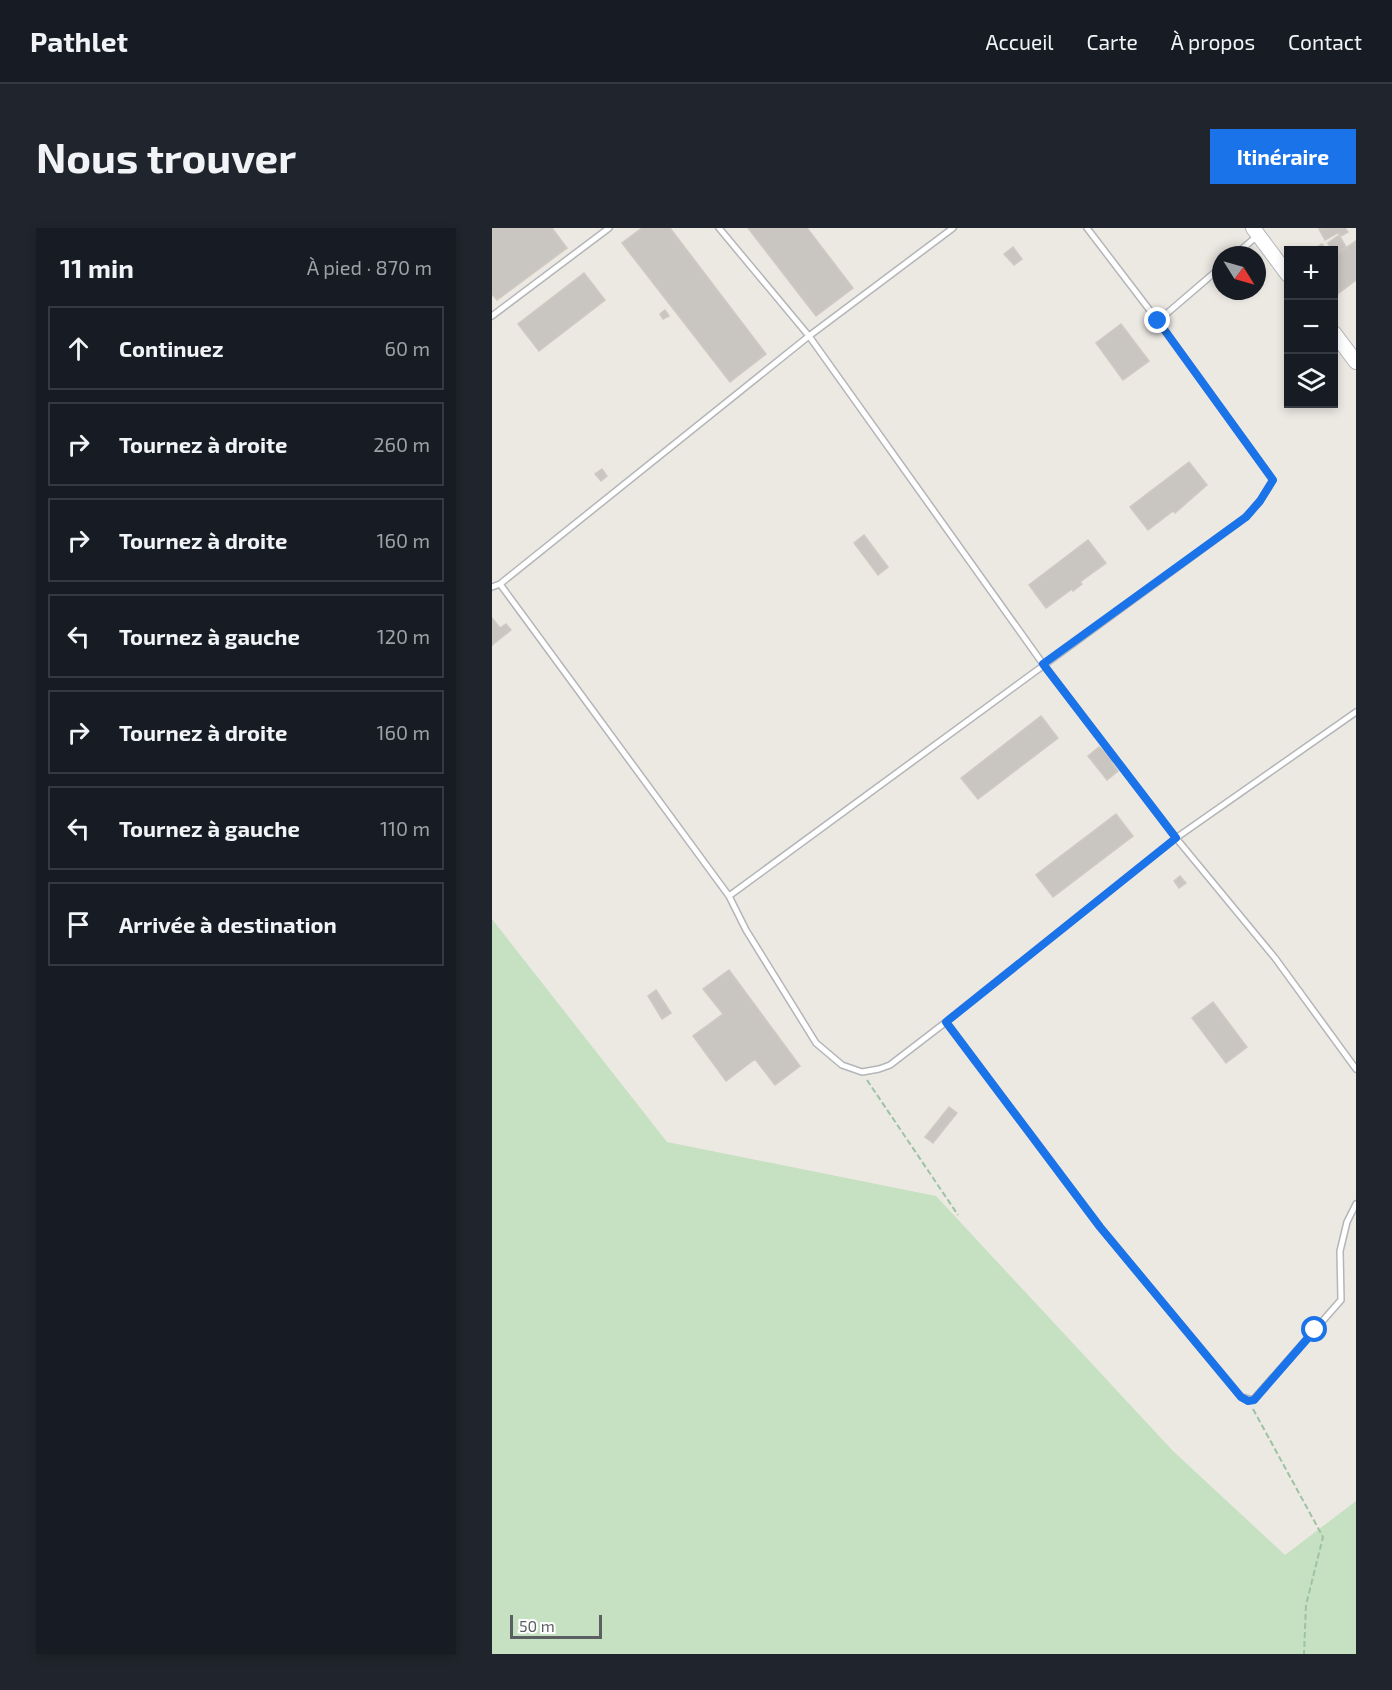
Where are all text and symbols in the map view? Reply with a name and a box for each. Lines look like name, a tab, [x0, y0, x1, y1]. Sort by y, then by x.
text: Pathlet	[30, 24, 128, 58]
text: Accueil	[985, 29, 1054, 54]
text: Carte	[1087, 29, 1138, 54]
text: À propos	[1171, 29, 1255, 54]
text: Contact	[1288, 29, 1362, 54]
button: Itinéraire	[1210, 129, 1356, 184]
text: Nous trouver	[36, 131, 296, 181]
north arrow	[1212, 246, 1266, 300]
map controls	[1284, 246, 1338, 408]
button: +	[1284, 246, 1338, 300]
text: 11 min	[60, 252, 134, 283]
text: À pied · 870 m	[307, 255, 432, 279]
button: −	[1284, 300, 1338, 354]
route end	[1144, 307, 1170, 333]
icon: ahead	[62, 332, 95, 365]
text: Continuez	[119, 335, 223, 361]
text: 60 m	[385, 336, 430, 360]
button: layers	[1284, 354, 1338, 408]
icon: right	[62, 428, 95, 461]
text: Tournez à droite	[119, 431, 288, 457]
text: 260 m	[373, 432, 430, 456]
icon: right	[62, 524, 95, 557]
text: Tournez à droite	[119, 527, 288, 553]
text: 160 m	[377, 528, 430, 552]
icon: left	[62, 620, 95, 653]
text: Tournez à gauche	[119, 623, 300, 649]
text: 120 m	[377, 624, 430, 648]
icon: right	[62, 716, 95, 749]
text: Tournez à droite	[119, 719, 288, 745]
text: 160 m	[377, 720, 430, 744]
icon: left	[62, 812, 95, 845]
text: Tournez à gauche	[119, 815, 300, 841]
text: 110 m	[380, 816, 430, 840]
icon: arrive	[62, 908, 95, 941]
text: Arrivée à destination	[119, 911, 337, 937]
route start	[1301, 1316, 1327, 1342]
scale bar	[510, 1612, 602, 1640]
text: 50 m	[519, 1616, 555, 1635]

